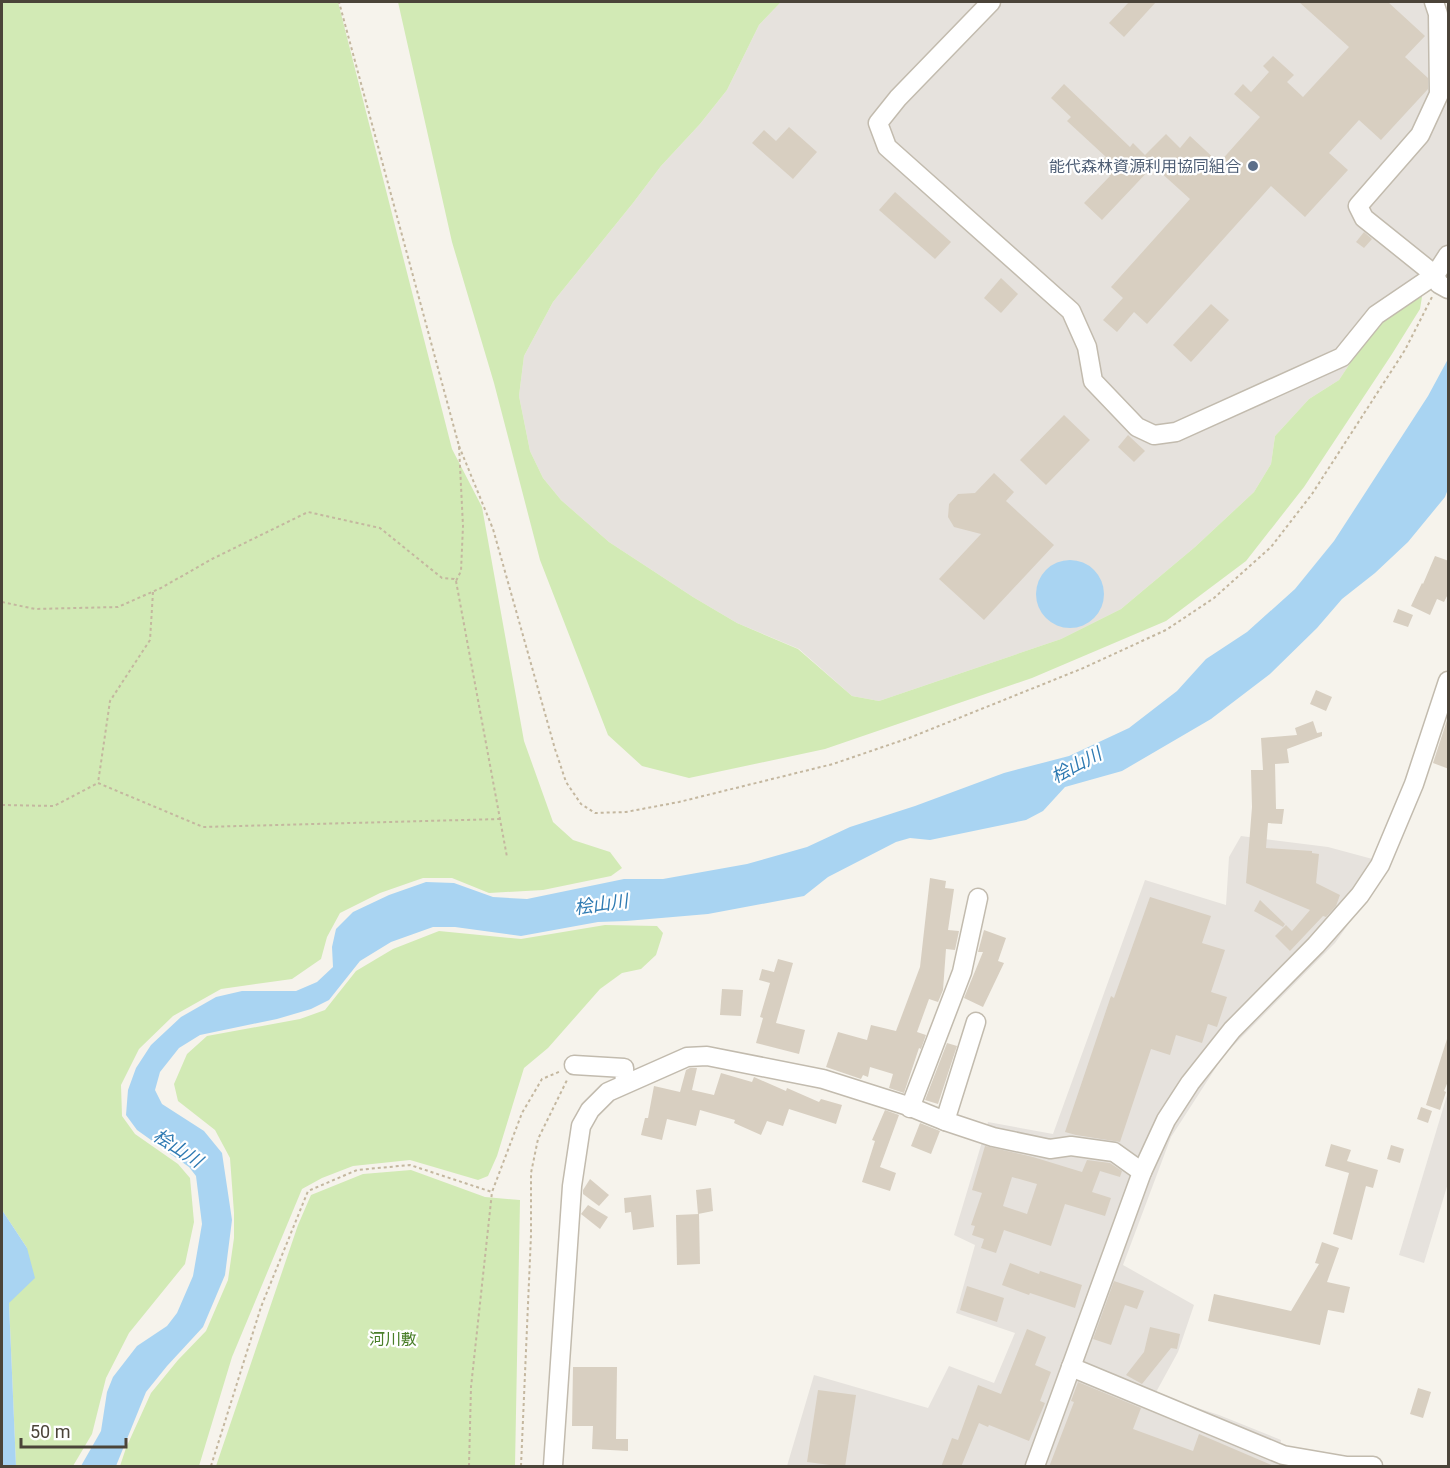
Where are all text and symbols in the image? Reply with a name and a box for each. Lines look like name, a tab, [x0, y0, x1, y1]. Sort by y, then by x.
place label: 能代森林資源利用協同組合	[1049, 157, 1241, 176]
marker: 能代森林資源利用協同組合	[1246, 159, 1260, 173]
water label: 桧山川	[1047, 742, 1107, 787]
water label: 桧山川	[573, 890, 631, 918]
water label: 桧山川	[150, 1124, 208, 1173]
park label: 河川敷	[369, 1330, 417, 1349]
scale bar	[21, 1411, 126, 1449]
text: 50 m	[30, 1421, 70, 1442]

